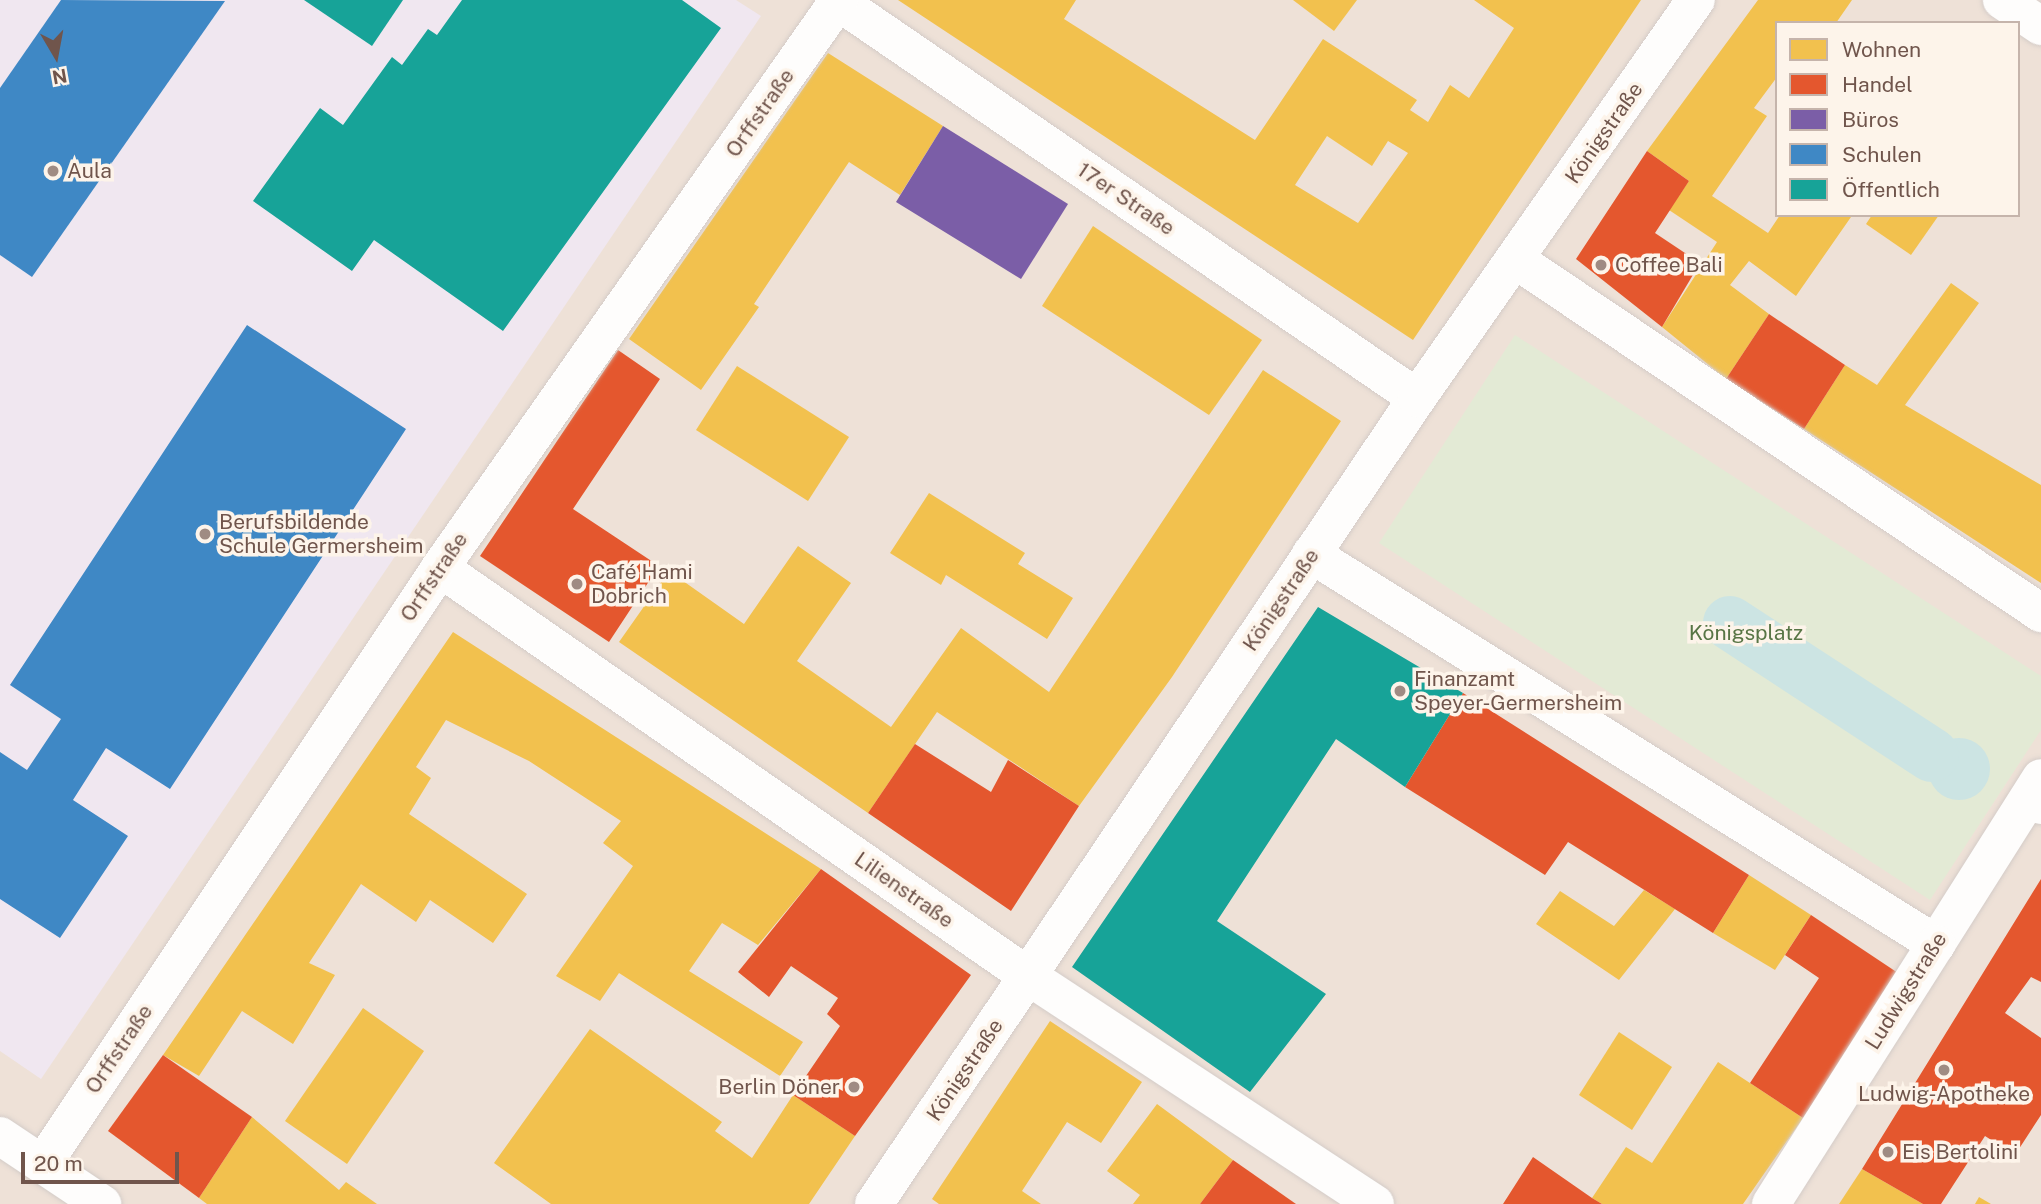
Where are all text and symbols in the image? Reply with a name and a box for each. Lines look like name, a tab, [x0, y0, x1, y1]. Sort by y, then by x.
north arrow	[21, 21, 91, 91]
legend	[1775, 21, 2020, 217]
text: Wohnen	[1842, 37, 1921, 62]
street label: Orffstraße	[720, 64, 800, 162]
text: N	[50, 65, 69, 89]
text: Handel	[1842, 72, 1913, 97]
street label: Königstraße	[1560, 78, 1648, 188]
text: Büros	[1842, 107, 1899, 132]
text: Schulen	[1842, 142, 1922, 167]
street label: 17er Straße	[1073, 157, 1179, 241]
place label: Aula	[67, 158, 112, 184]
marker: Aula	[45, 163, 61, 179]
text: Öffentlich	[1842, 177, 1940, 202]
place label: Coffee Bali	[1615, 252, 1723, 278]
marker: Coffee Bali	[1593, 257, 1609, 273]
place label: Berufsbildende Schule Germersheim	[219, 509, 423, 559]
marker: Berufsbildende Schule Germersheim	[197, 526, 213, 542]
street label: Orffstraße	[395, 528, 473, 626]
street label: Königstraße	[1238, 544, 1324, 656]
place label: Café Hami Dobrich	[591, 559, 693, 609]
marker: Café Hami Dobrich	[569, 576, 585, 592]
park label: Königsplatz	[1689, 620, 1803, 646]
place label: Finanzamt Speyer-Germersheim	[1414, 666, 1622, 716]
marker: Finanzamt Speyer-Germersheim	[1392, 683, 1408, 699]
street label: Lilienstraße	[850, 847, 958, 933]
street label: Ludwigstraße	[1860, 928, 1952, 1054]
street label: Orffstraße	[80, 1000, 158, 1098]
street label: Königstraße	[922, 1014, 1008, 1126]
marker: Ludwig-Apotheke	[1936, 1062, 1952, 1078]
place label: Berlin Döner	[718, 1074, 840, 1100]
marker: Berlin Döner	[846, 1079, 862, 1095]
place label: Ludwig-Apotheke	[1858, 1081, 2030, 1107]
scale bar	[24, 1138, 182, 1182]
place label: Eis Bertolini	[1902, 1139, 2018, 1165]
marker: Eis Bertolini	[1880, 1144, 1896, 1160]
text: 20 m	[34, 1151, 83, 1176]

